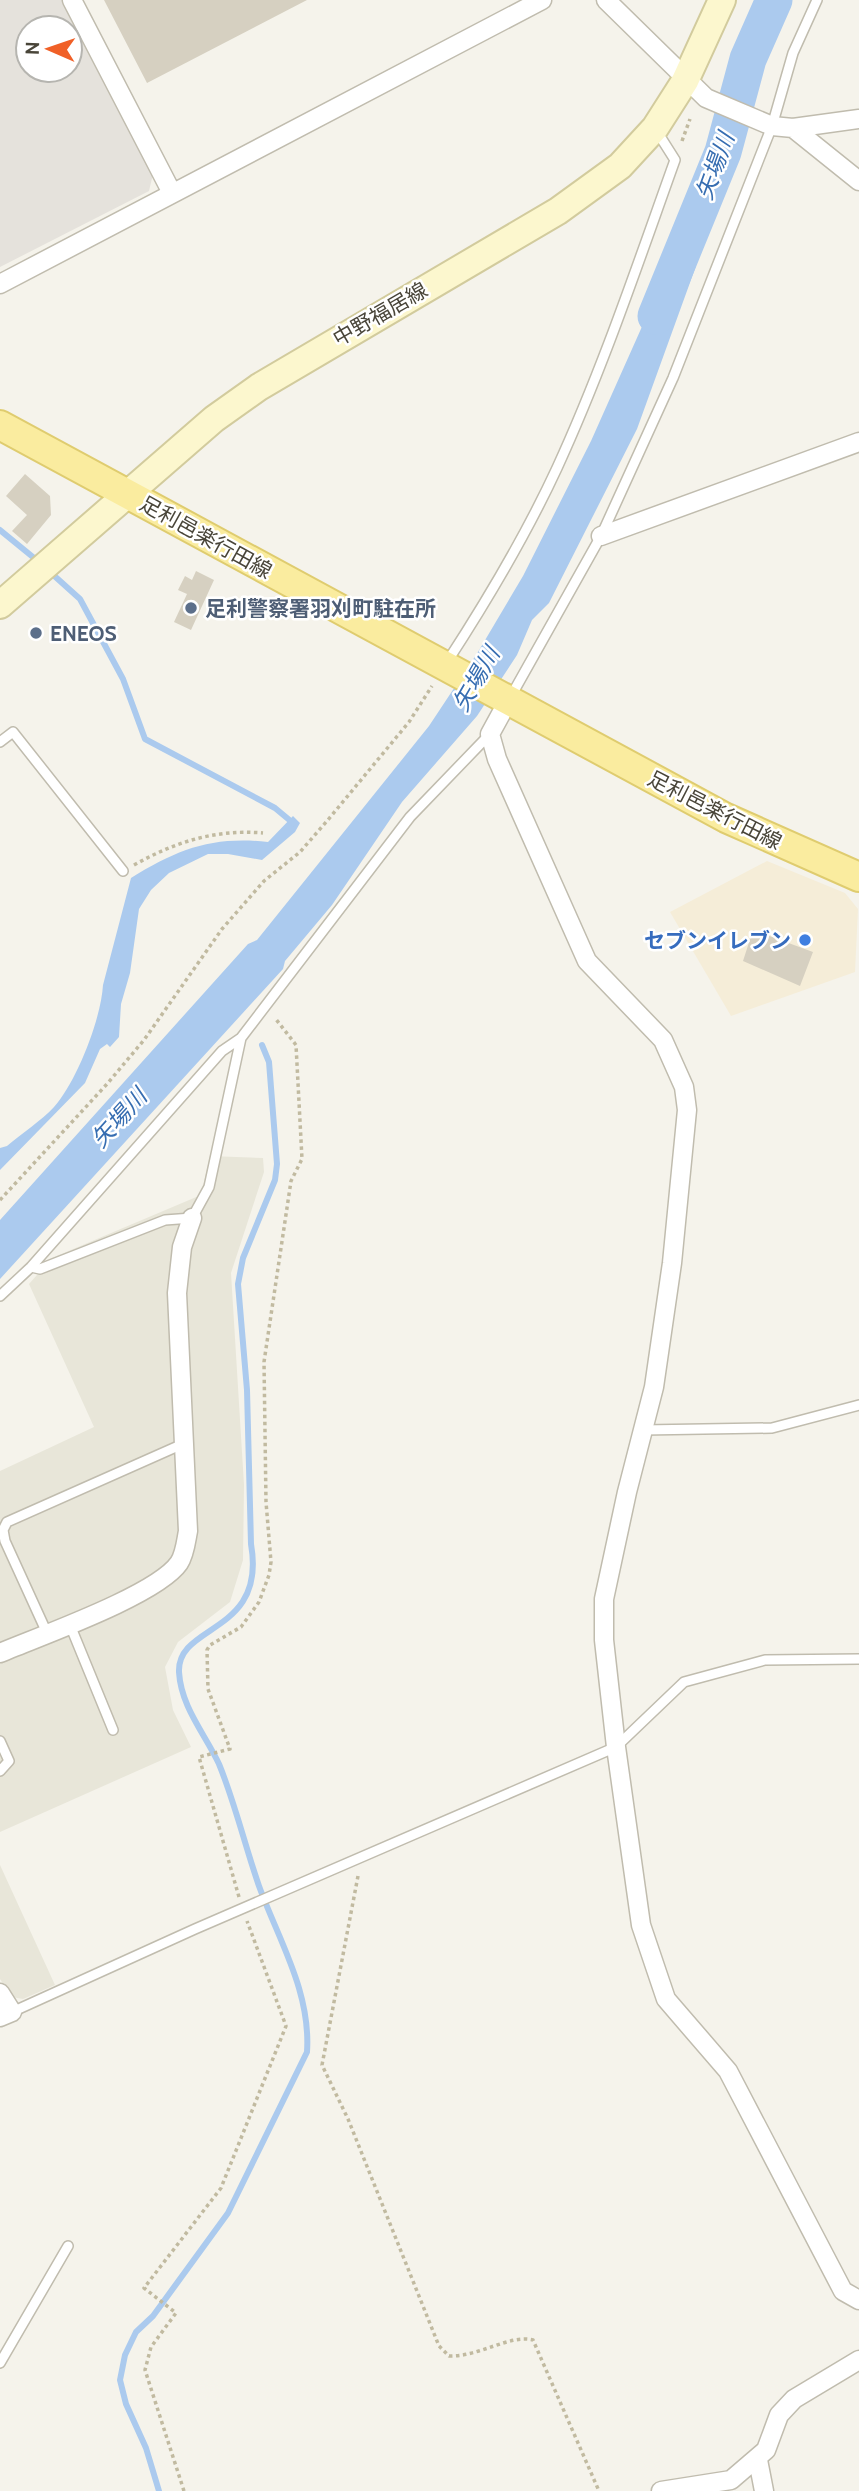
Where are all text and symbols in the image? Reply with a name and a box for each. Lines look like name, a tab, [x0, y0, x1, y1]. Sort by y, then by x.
north arrow	[14, 14, 84, 84]
text: N	[21, 41, 44, 56]
water label: 矢場川	[690, 126, 741, 203]
street label: 中野福居線	[328, 277, 432, 351]
street label: 足利邑楽行田線	[136, 490, 276, 584]
place label: 足利警察署羽刈町駐在所	[205, 596, 436, 621]
marker: 足利警察署羽刈町駐在所	[183, 600, 199, 616]
place label: ENEOS	[50, 621, 117, 646]
marker: ENEOS	[28, 625, 44, 641]
water label: 矢場川	[447, 640, 507, 716]
street label: 足利邑楽行田線	[644, 765, 786, 855]
place label: セブンイレブン	[644, 928, 791, 953]
marker: セブンイレブン	[797, 932, 813, 948]
water label: 矢場川	[86, 1081, 154, 1153]

